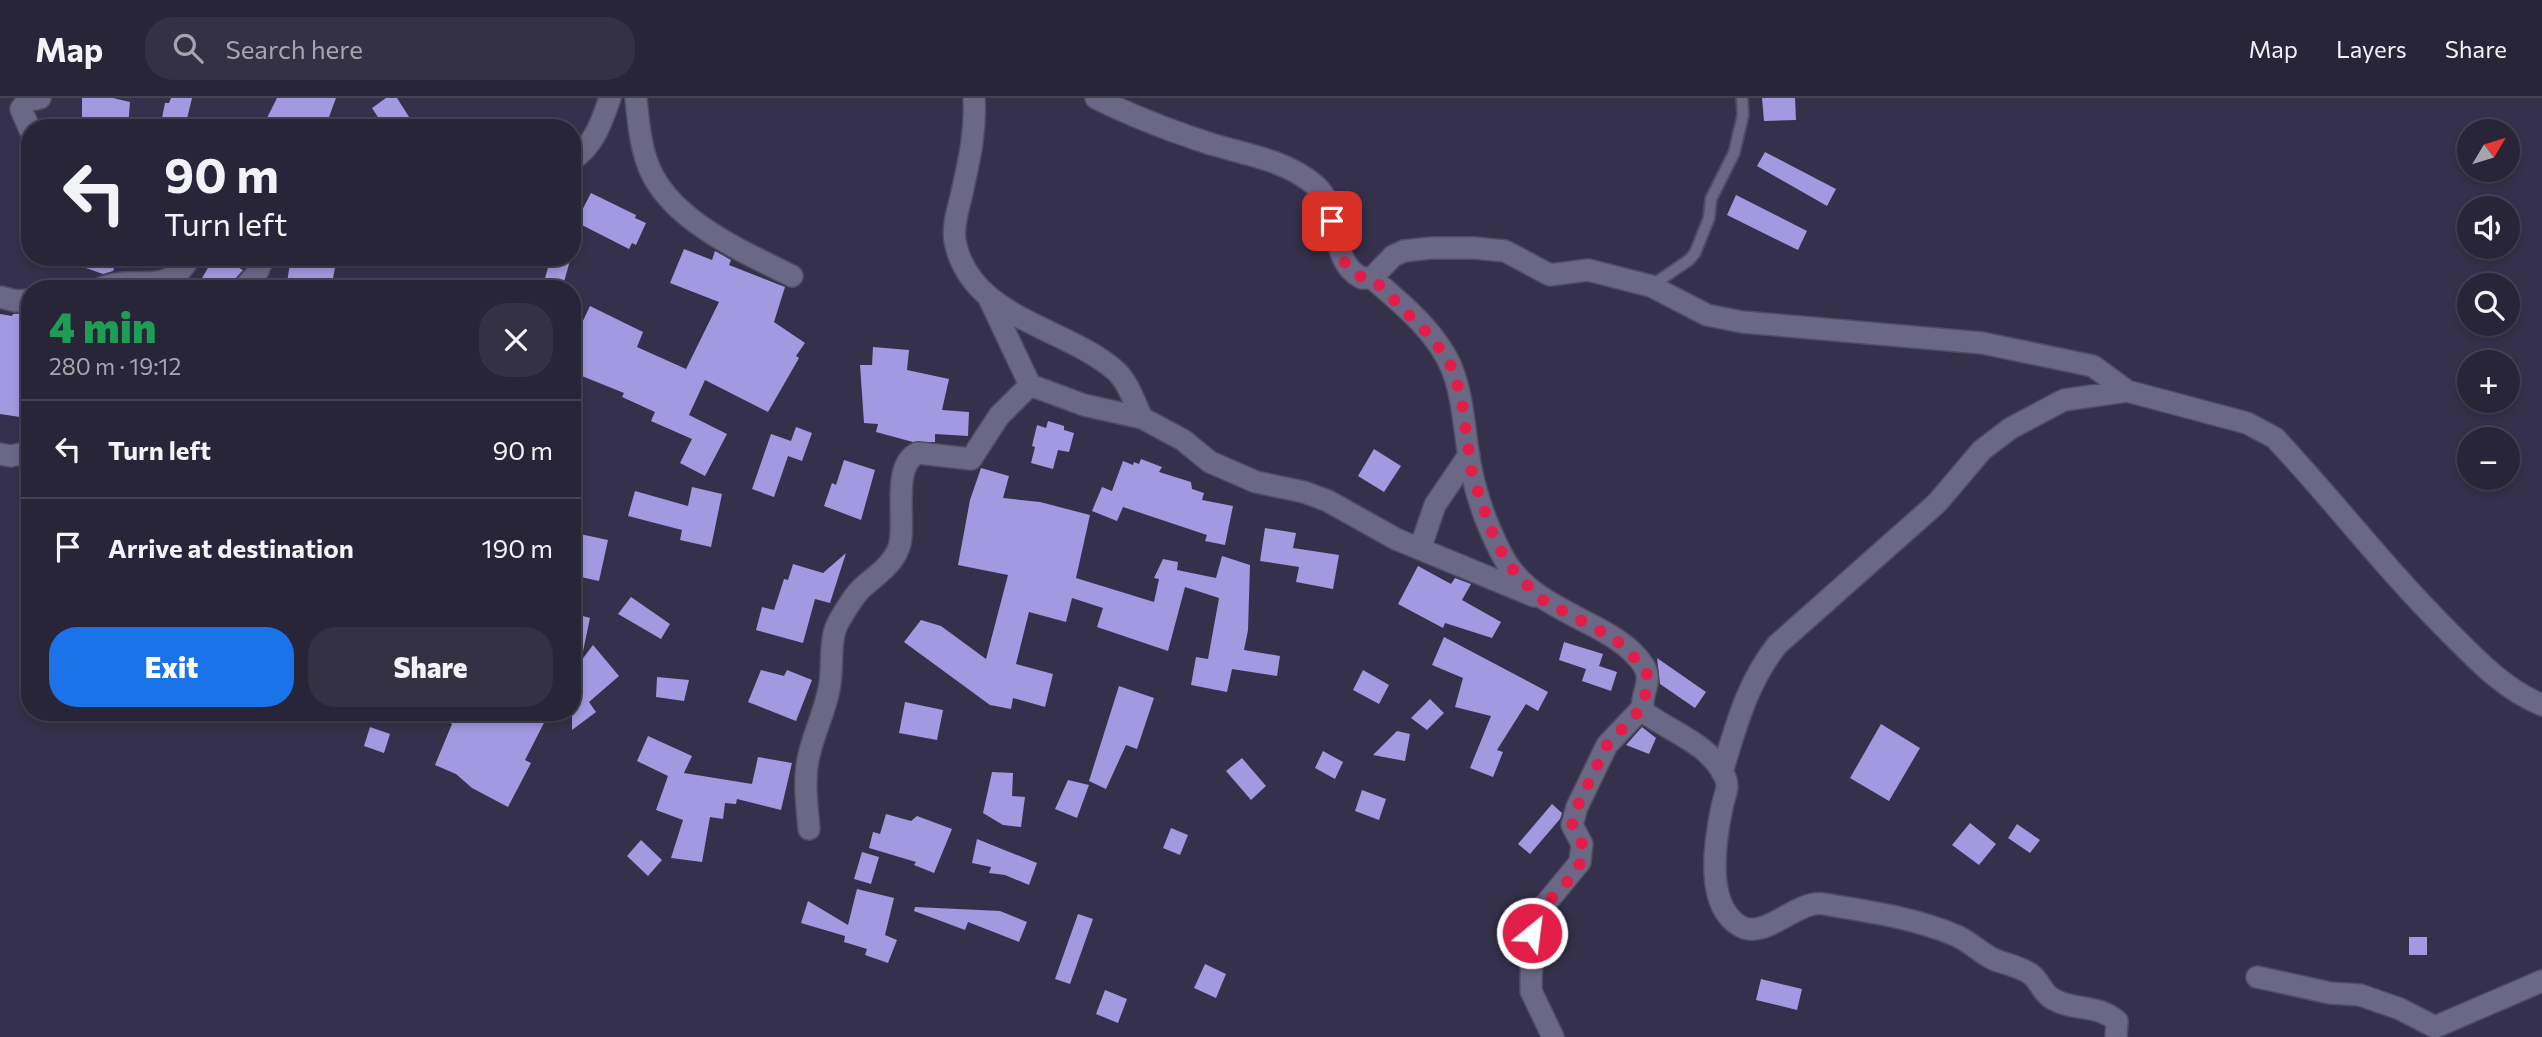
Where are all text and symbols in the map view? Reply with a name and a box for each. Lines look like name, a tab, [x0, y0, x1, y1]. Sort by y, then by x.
search box	[145, 17, 635, 80]
text: Map	[35, 28, 103, 69]
icon: search	[169, 29, 207, 67]
text: Search here	[225, 33, 363, 64]
text: Map	[2249, 34, 2298, 63]
text: Layers	[2336, 34, 2407, 63]
text: Share	[2445, 34, 2507, 63]
north arrow	[2457, 119, 2520, 182]
map controls	[2457, 119, 2520, 490]
text: 90 m	[164, 143, 279, 203]
icon: left	[49, 147, 140, 238]
pin	[1302, 191, 1362, 251]
button: sound	[2457, 196, 2520, 259]
icon: arrive	[1313, 202, 1351, 240]
text: Turn left	[164, 203, 288, 243]
button: search	[2457, 273, 2520, 336]
text: 4 min	[49, 300, 156, 352]
button: close	[479, 303, 553, 377]
button: +	[2457, 350, 2520, 413]
text: 280 m · 19:12	[49, 352, 181, 380]
button: −	[2457, 427, 2520, 490]
icon: left	[49, 430, 87, 468]
text: Turn left	[108, 434, 211, 465]
text: 90 m	[493, 434, 553, 465]
icon: arrive	[49, 528, 87, 566]
text: Arrive at destination	[108, 532, 354, 563]
text: 190 m	[481, 532, 553, 563]
button: Exit	[49, 627, 294, 707]
button: Share	[308, 627, 553, 707]
position arrow	[1495, 896, 1569, 970]

